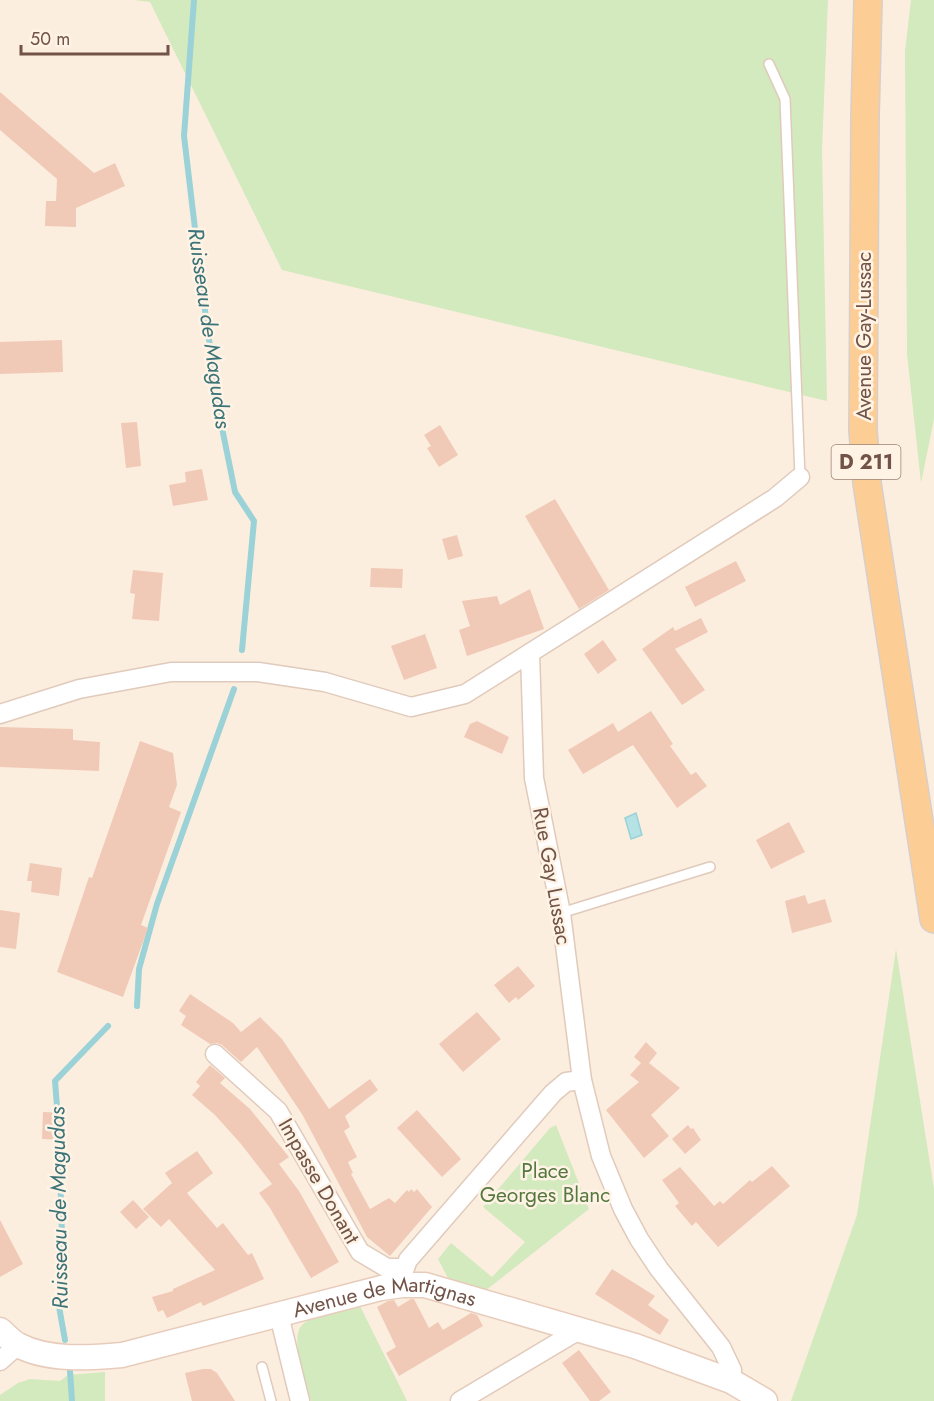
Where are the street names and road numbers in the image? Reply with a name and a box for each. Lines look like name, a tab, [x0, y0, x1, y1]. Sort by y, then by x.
street label: Avenue Gay-Lussac	[849, 252, 879, 420]
road number: D 211	[832, 445, 900, 479]
street label: Rue Gay Lussac	[525, 805, 579, 947]
street label: Impasse Donant	[271, 1113, 367, 1249]
street label: Avenue de Martignas	[290, 1269, 480, 1325]

